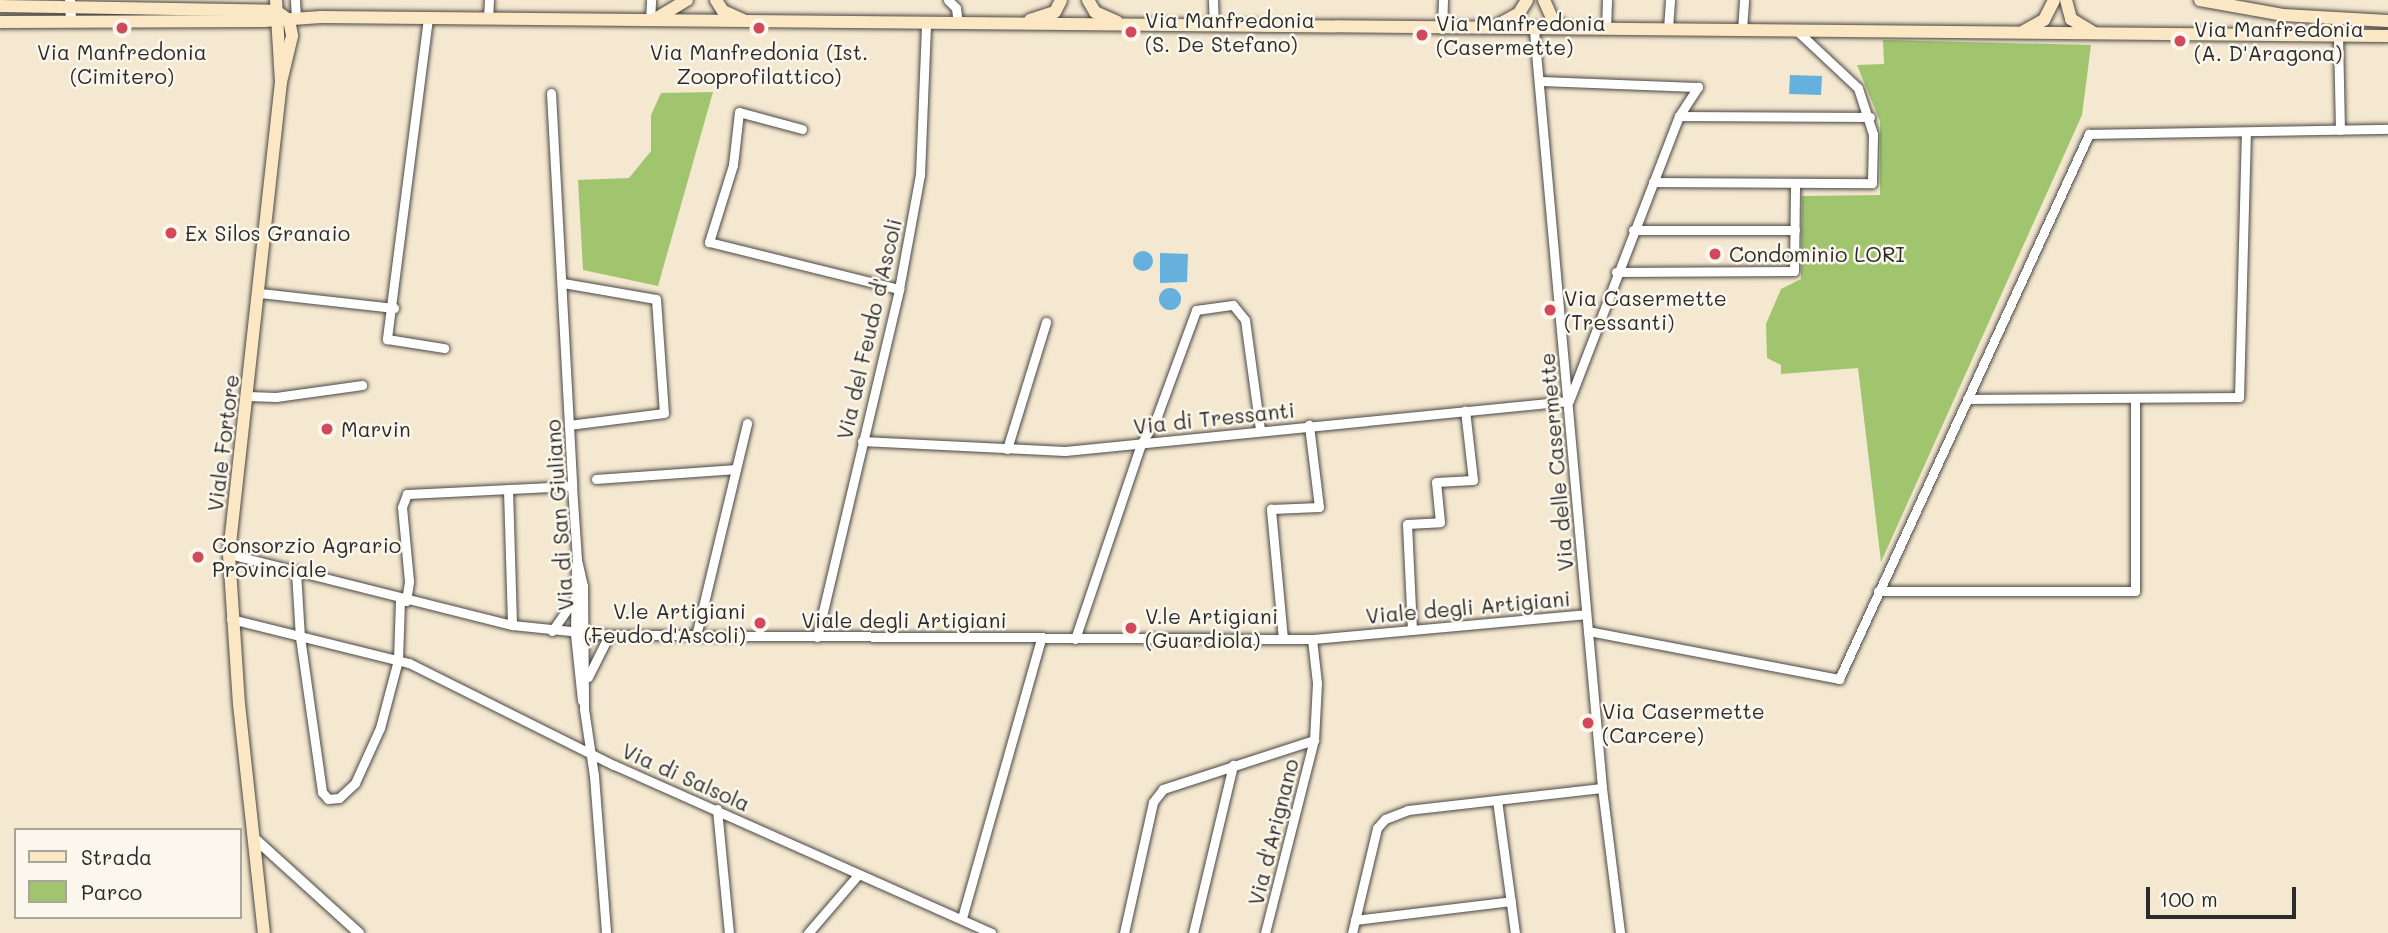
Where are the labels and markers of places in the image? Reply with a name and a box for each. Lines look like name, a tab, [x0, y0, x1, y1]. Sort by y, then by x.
place label: Via Manfredonia (S. De Stefano)	[1145, 7, 1315, 57]
place label: Via Manfredonia (Casermette)	[1436, 10, 1606, 60]
place label: Via Manfredonia (A. D'Aragona)	[2194, 16, 2364, 66]
marker: Via Manfredonia (Cimitero)	[114, 20, 130, 36]
marker: Via Manfredonia (Ist. Zooprofilattico)	[751, 20, 767, 36]
marker: Via Manfredonia (S. De Stefano)	[1123, 24, 1139, 40]
marker: Via Manfredonia (Casermette)	[1414, 27, 1430, 43]
marker: Via Manfredonia (A. D'Aragona)	[2172, 33, 2188, 49]
place label: Via Manfredonia (Cimitero)	[37, 39, 207, 89]
place label: Via Manfredonia (Ist. Zooprofilattico)	[650, 39, 868, 89]
place label: Ex Silos Granaio	[185, 220, 350, 246]
marker: Ex Silos Granaio	[163, 225, 179, 241]
place label: Condominio LORI	[1729, 241, 1905, 267]
marker: Condominio LORI	[1707, 246, 1723, 262]
place label: Via Casermette (Tressanti)	[1564, 285, 1727, 335]
marker: Via Casermette (Tressanti)	[1542, 302, 1558, 318]
place label: Marvin	[341, 416, 411, 442]
marker: Marvin	[319, 421, 335, 437]
place label: Consorzio Agrario Provinciale	[212, 532, 401, 582]
marker: Consorzio Agrario Provinciale	[190, 549, 206, 565]
place label: V.le Artigiani (Feudo d'Ascoli)	[584, 598, 746, 648]
place label: V.le Artigiani (Guardiola)	[1145, 603, 1278, 653]
marker: V.le Artigiani (Feudo d'Ascoli)	[752, 615, 768, 631]
marker: V.le Artigiani (Guardiola)	[1123, 620, 1139, 636]
place label: Via Casermette (Carcere)	[1602, 698, 1765, 748]
marker: Via Casermette (Carcere)	[1580, 715, 1596, 731]

